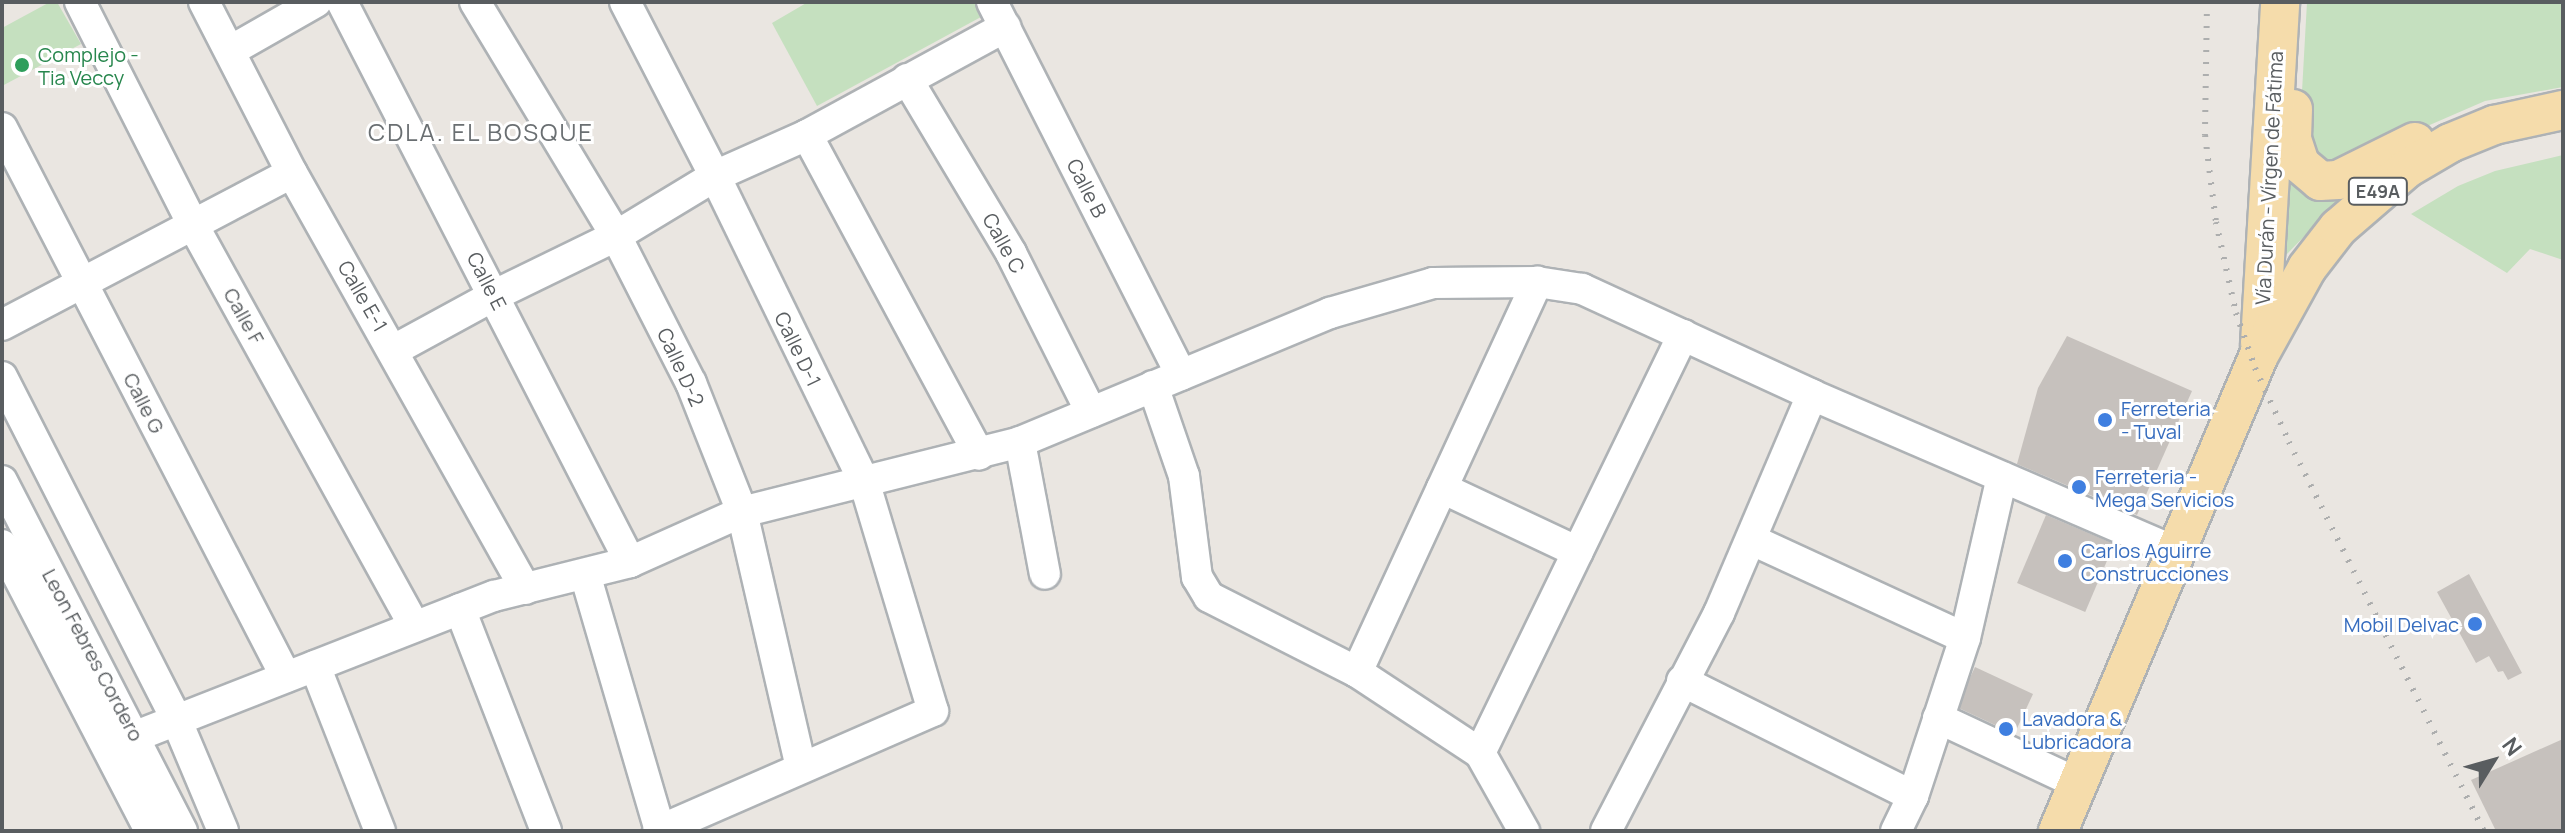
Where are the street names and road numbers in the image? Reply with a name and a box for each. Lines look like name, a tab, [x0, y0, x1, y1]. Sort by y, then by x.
street label: Vía Durán - Vírgen de Fátima	[2250, 50, 2288, 306]
street label: Calle B	[1062, 155, 1112, 221]
road number: E49A	[2346, 177, 2410, 205]
street label: Calle C	[978, 209, 1030, 277]
street label: Calle E	[462, 248, 512, 314]
street label: Calle E-1	[333, 256, 393, 336]
street label: Calle F	[219, 284, 269, 348]
street label: Calle D-1	[770, 308, 826, 390]
street label: Calle D-2	[652, 324, 710, 410]
street label: Calle G	[119, 369, 169, 437]
street label: Leon Febres Cordero	[37, 565, 149, 745]

